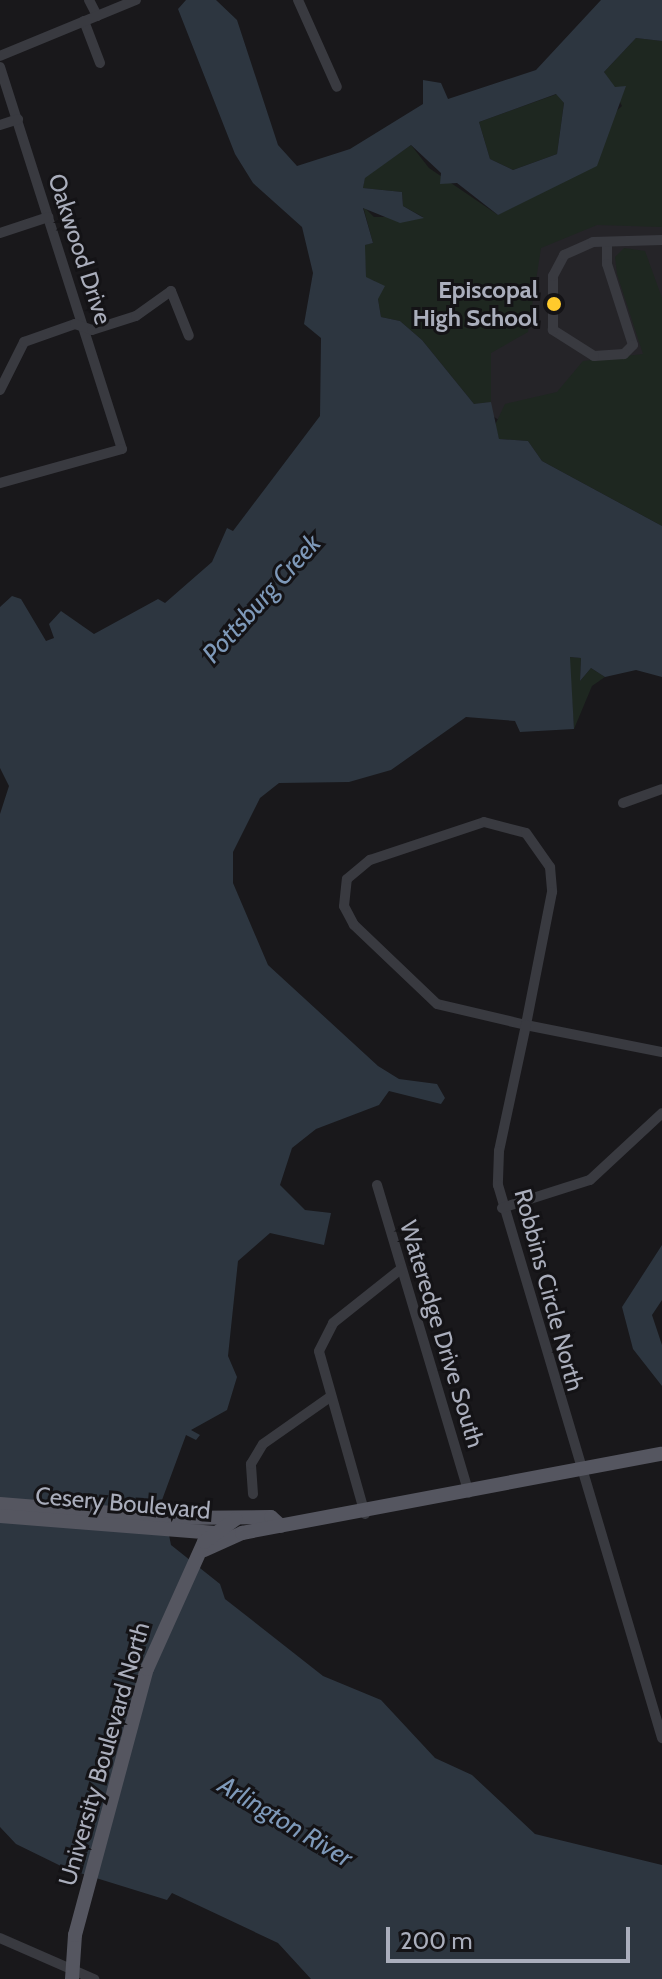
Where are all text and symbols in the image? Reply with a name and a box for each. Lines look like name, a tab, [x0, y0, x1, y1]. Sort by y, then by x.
street label: Oakwood Drive	[42, 170, 118, 328]
place label: Episcopal High School	[413, 276, 538, 332]
marker: Episcopal High School	[545, 295, 563, 313]
water label: Pottsburg Creek	[196, 528, 328, 670]
street label: Robbins Circle North	[508, 1186, 590, 1394]
street label: Wateredge Drive South	[394, 1217, 490, 1451]
street label: Cesery Boulevard	[34, 1481, 212, 1525]
street label: University Boulevard North	[53, 1619, 155, 1889]
water label: Arlington River	[212, 1770, 358, 1874]
scale bar	[390, 1911, 634, 1961]
text: 200 m	[400, 1926, 473, 1955]

